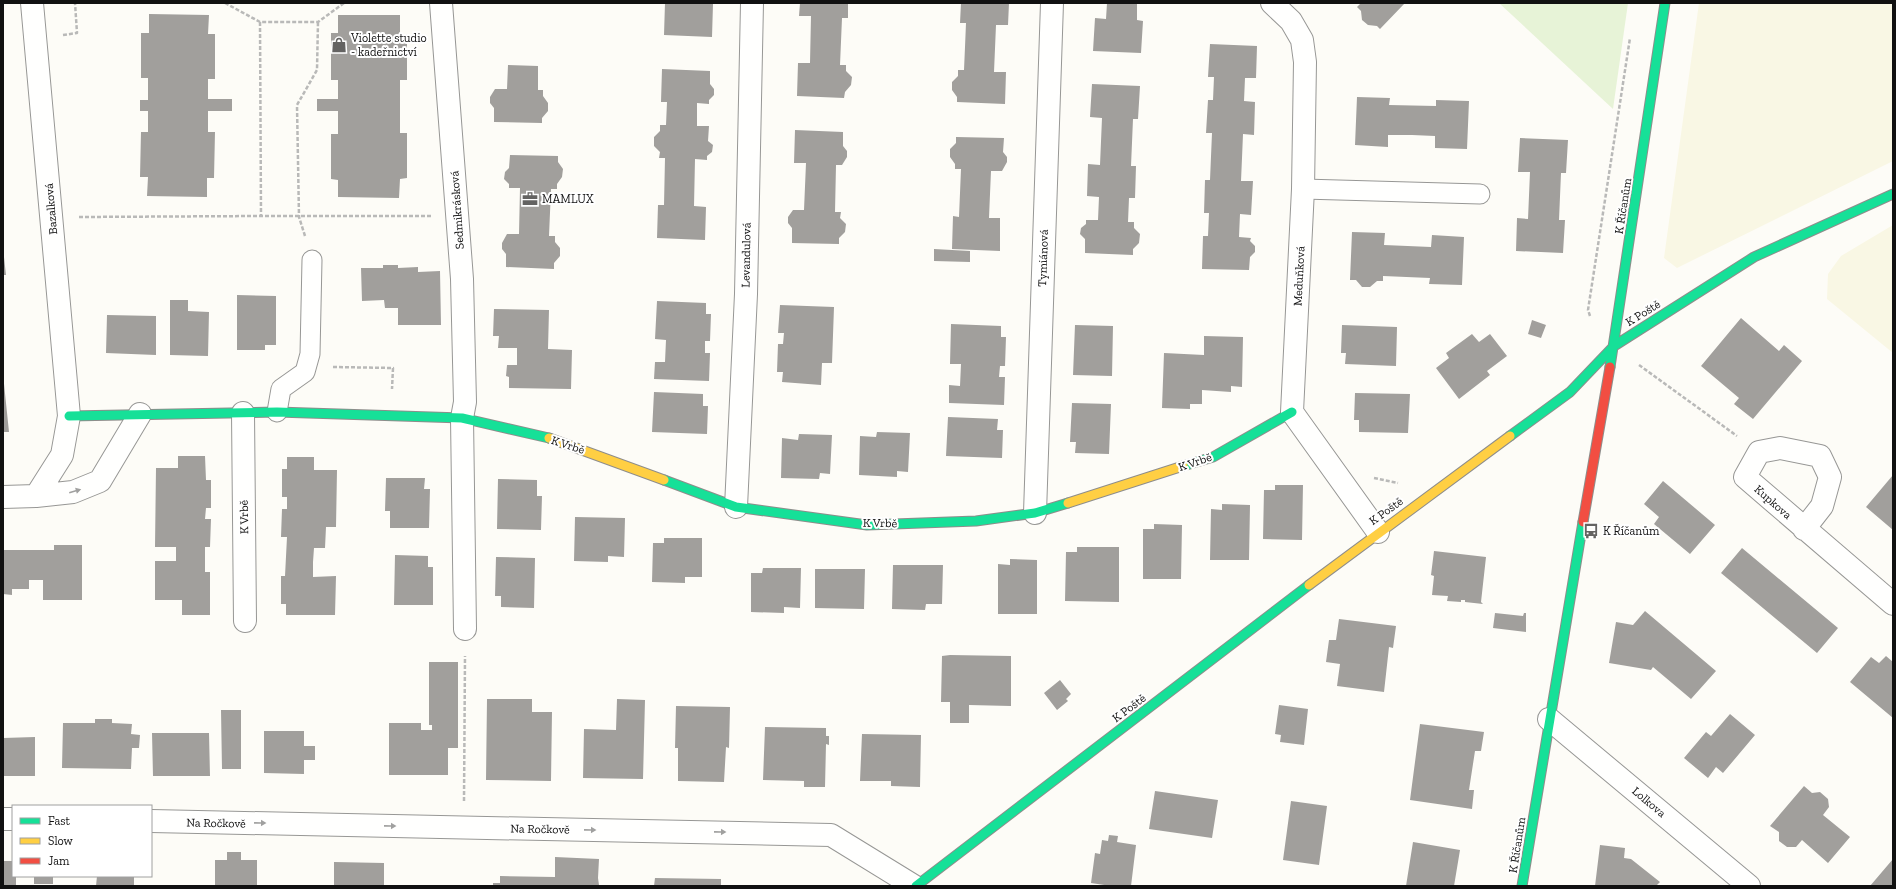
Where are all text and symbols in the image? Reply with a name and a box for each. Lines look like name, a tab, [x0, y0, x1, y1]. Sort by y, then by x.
place label: Violette studio - kadeřnictví	[350, 31, 427, 59]
shop icon: Violette studio - kadeřnictví	[330, 36, 348, 54]
street label: Sedmikrásková	[447, 170, 467, 250]
street label: K Říčanům	[1611, 176, 1634, 235]
street label: Bazalková	[42, 183, 60, 235]
office icon: MAMLUX	[521, 190, 539, 208]
place label: MAMLUX	[542, 192, 594, 206]
street label: Levandulová	[738, 222, 754, 288]
street label: Tymiánová	[1035, 229, 1051, 287]
street label: Meduňková	[1290, 245, 1308, 306]
street label: K Poště	[1623, 297, 1663, 329]
street label: K Vrbě	[550, 433, 587, 457]
street label: K Vrbě	[1177, 450, 1214, 474]
street label: Kupkova	[1751, 482, 1795, 522]
one-way arrow	[69, 488, 81, 494]
street label: K Poště	[1366, 494, 1406, 528]
street label: K Vrbě	[237, 499, 251, 534]
street label: K Vrbě	[863, 516, 898, 530]
bus stop icon: K Říčanům	[1582, 522, 1600, 540]
place label: K Říčanům	[1603, 523, 1660, 538]
street label: K Poště	[1109, 691, 1149, 725]
street label: Lolkova	[1629, 784, 1669, 820]
legend	[12, 805, 152, 877]
text: Fast	[48, 814, 71, 828]
street label: Na Ročkově	[186, 815, 246, 831]
street label: K Říčanům	[1505, 815, 1528, 874]
one-way arrow	[254, 820, 266, 827]
street label: Na Ročkově	[510, 821, 570, 837]
one-way arrow	[384, 823, 397, 829]
one-way arrow	[584, 827, 597, 833]
one-way arrow	[714, 829, 727, 835]
text: Slow	[48, 834, 74, 848]
text: Jam	[48, 854, 70, 868]

